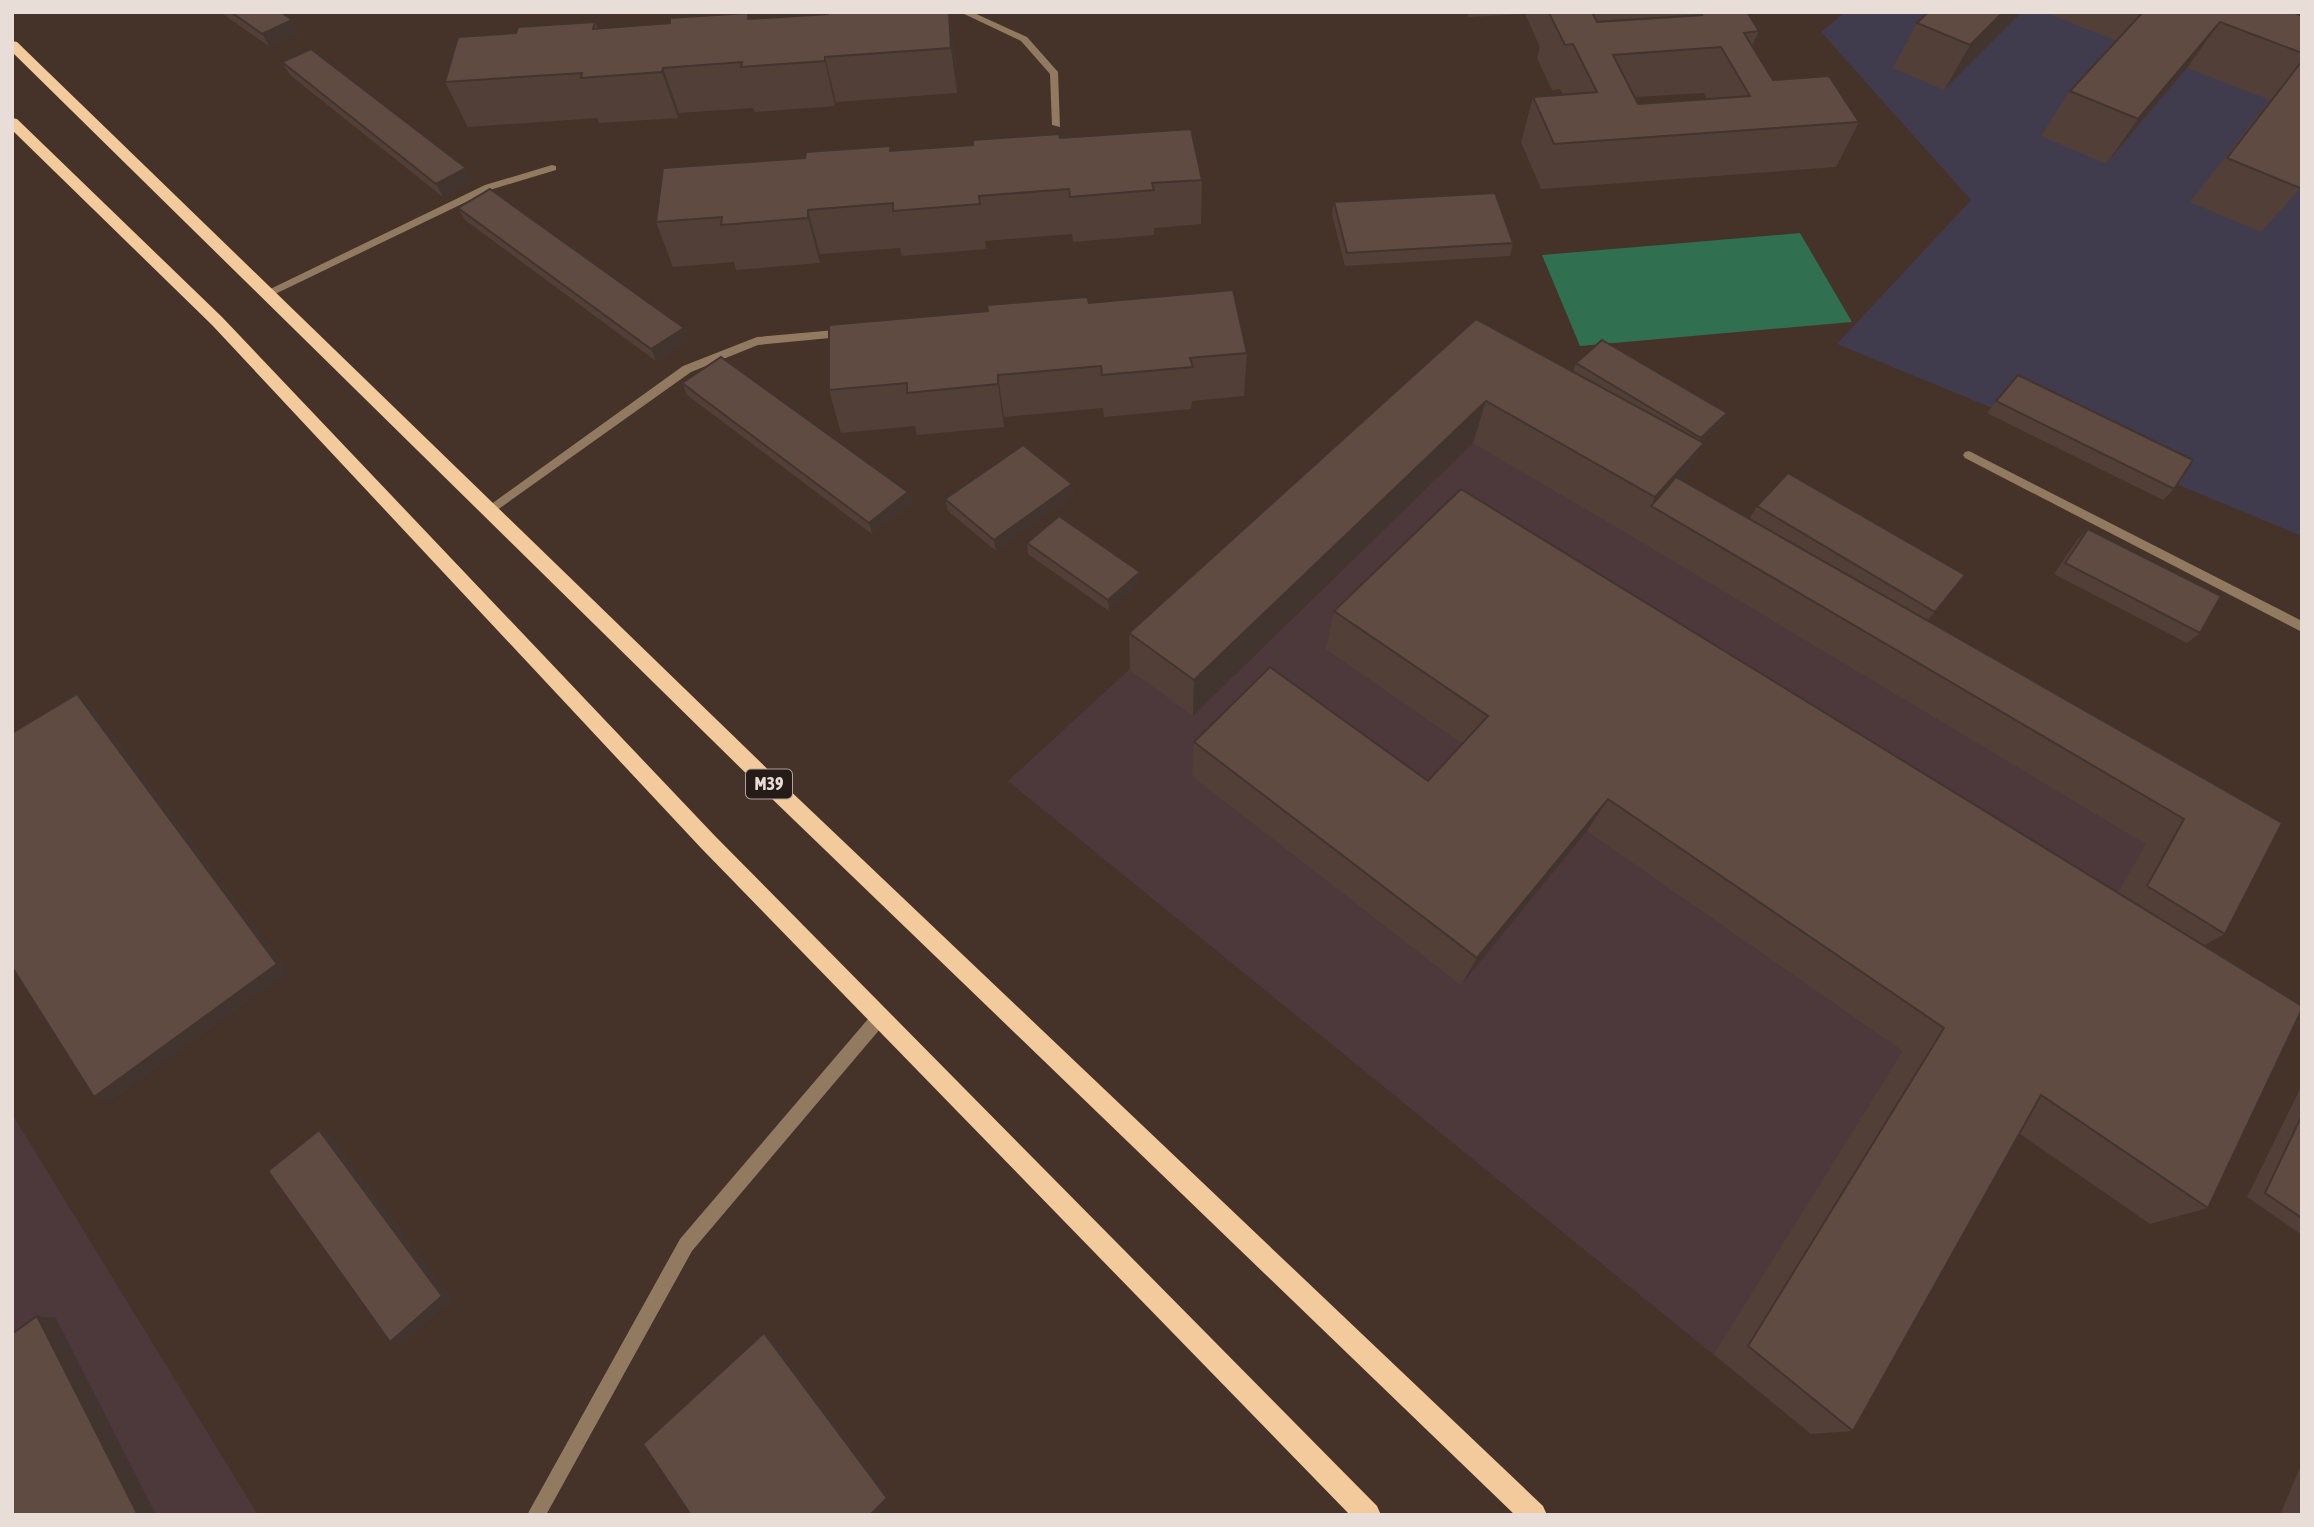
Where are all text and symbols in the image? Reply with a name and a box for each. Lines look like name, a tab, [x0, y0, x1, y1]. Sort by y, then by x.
road number: M39	[746, 770, 792, 798]

